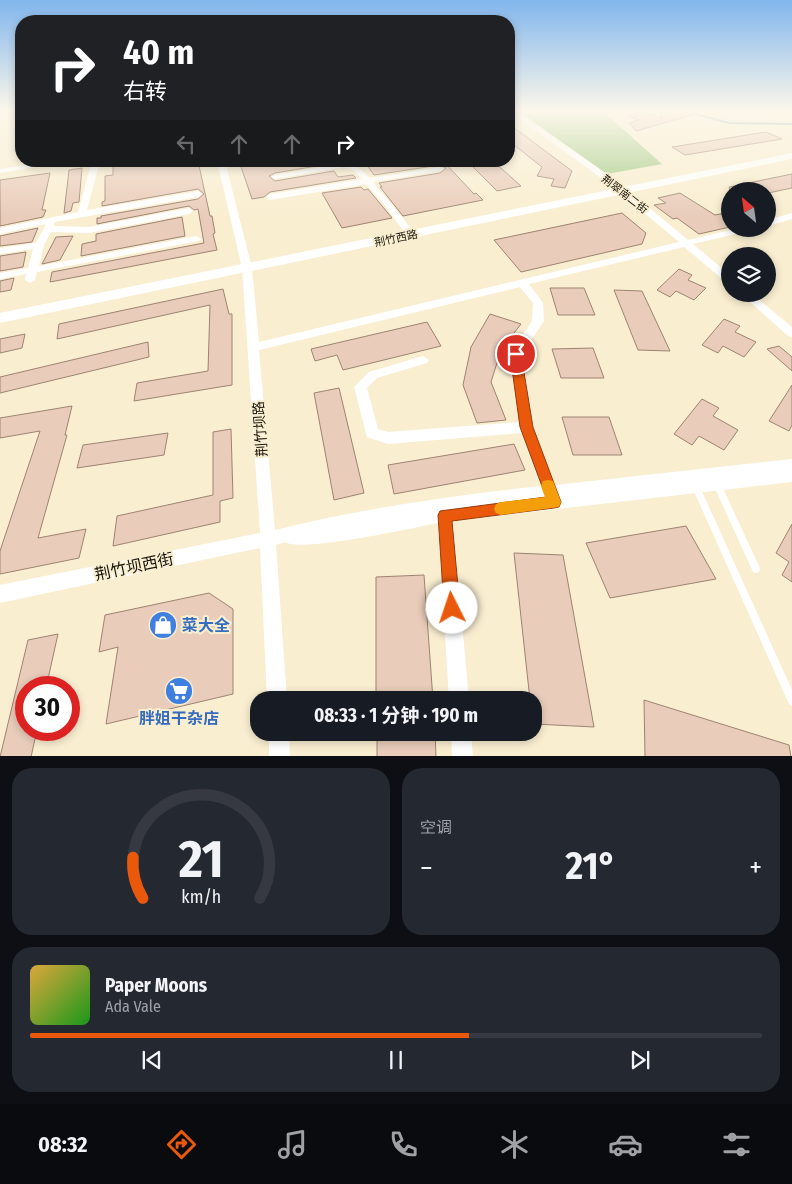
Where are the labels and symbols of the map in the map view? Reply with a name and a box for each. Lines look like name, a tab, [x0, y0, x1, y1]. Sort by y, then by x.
street label: 荆翠南二街	[599, 172, 650, 216]
north arrow	[721, 182, 776, 238]
street label: 荆竹西路	[373, 228, 419, 249]
pin	[495, 333, 537, 375]
street label: 荆竹坝路	[250, 400, 271, 457]
street label: 荆竹坝西街	[93, 549, 175, 584]
position arrow	[425, 581, 477, 633]
shop icon: 菜大全	[148, 610, 178, 640]
place label: 菜大全	[182, 616, 230, 635]
speed limit sign: 30	[15, 676, 80, 741]
supermarket icon: 胖姐干杂店	[164, 676, 194, 706]
place label: 胖姐干杂店	[139, 709, 219, 728]

